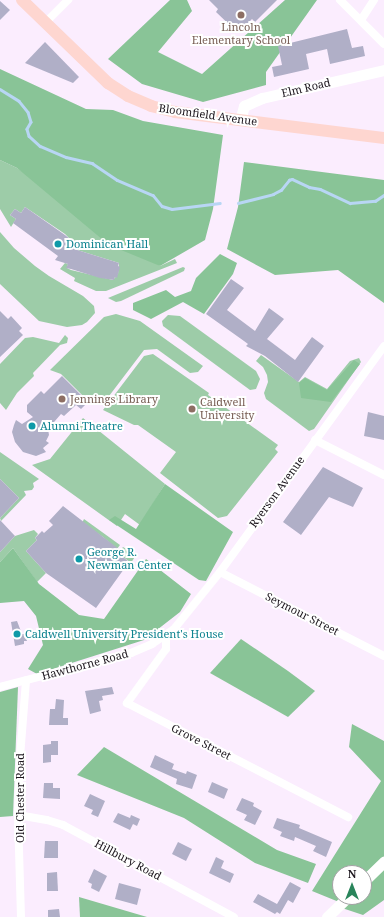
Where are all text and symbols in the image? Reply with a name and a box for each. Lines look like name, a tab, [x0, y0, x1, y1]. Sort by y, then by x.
marker: Lincoln Elementary School	[236, 10, 246, 20]
place label: Lincoln Elementary School	[192, 21, 290, 47]
street label: Elm Road	[280, 76, 332, 100]
street label: Bloomfield Avenue	[158, 102, 258, 128]
place label: Dominican Hall	[66, 237, 148, 251]
marker: Dominican Hall	[53, 239, 63, 249]
place label: Jennings Library	[70, 392, 158, 406]
marker: Jennings Library	[57, 394, 67, 404]
place label: Caldwell University	[200, 396, 255, 422]
marker: Caldwell University	[187, 404, 197, 414]
place label: Alumni Theatre	[40, 419, 123, 433]
marker: Alumni Theatre	[27, 421, 37, 431]
street label: Ryerson Avenue	[247, 454, 307, 530]
place label: George R. Newman Center	[87, 546, 172, 572]
marker: George R. Newman Center	[74, 554, 84, 564]
street label: Seymour Street	[263, 590, 341, 638]
place label: Caldwell University President's House	[25, 627, 223, 641]
marker: Caldwell University President's House	[12, 629, 22, 639]
street label: Hawthorne Road	[40, 647, 130, 683]
street label: Grove Street	[169, 721, 233, 763]
street label: Old Chester Road	[13, 753, 27, 843]
street label: Hillbury Road	[92, 837, 164, 883]
north arrow	[332, 865, 372, 905]
text: N	[348, 866, 356, 881]

